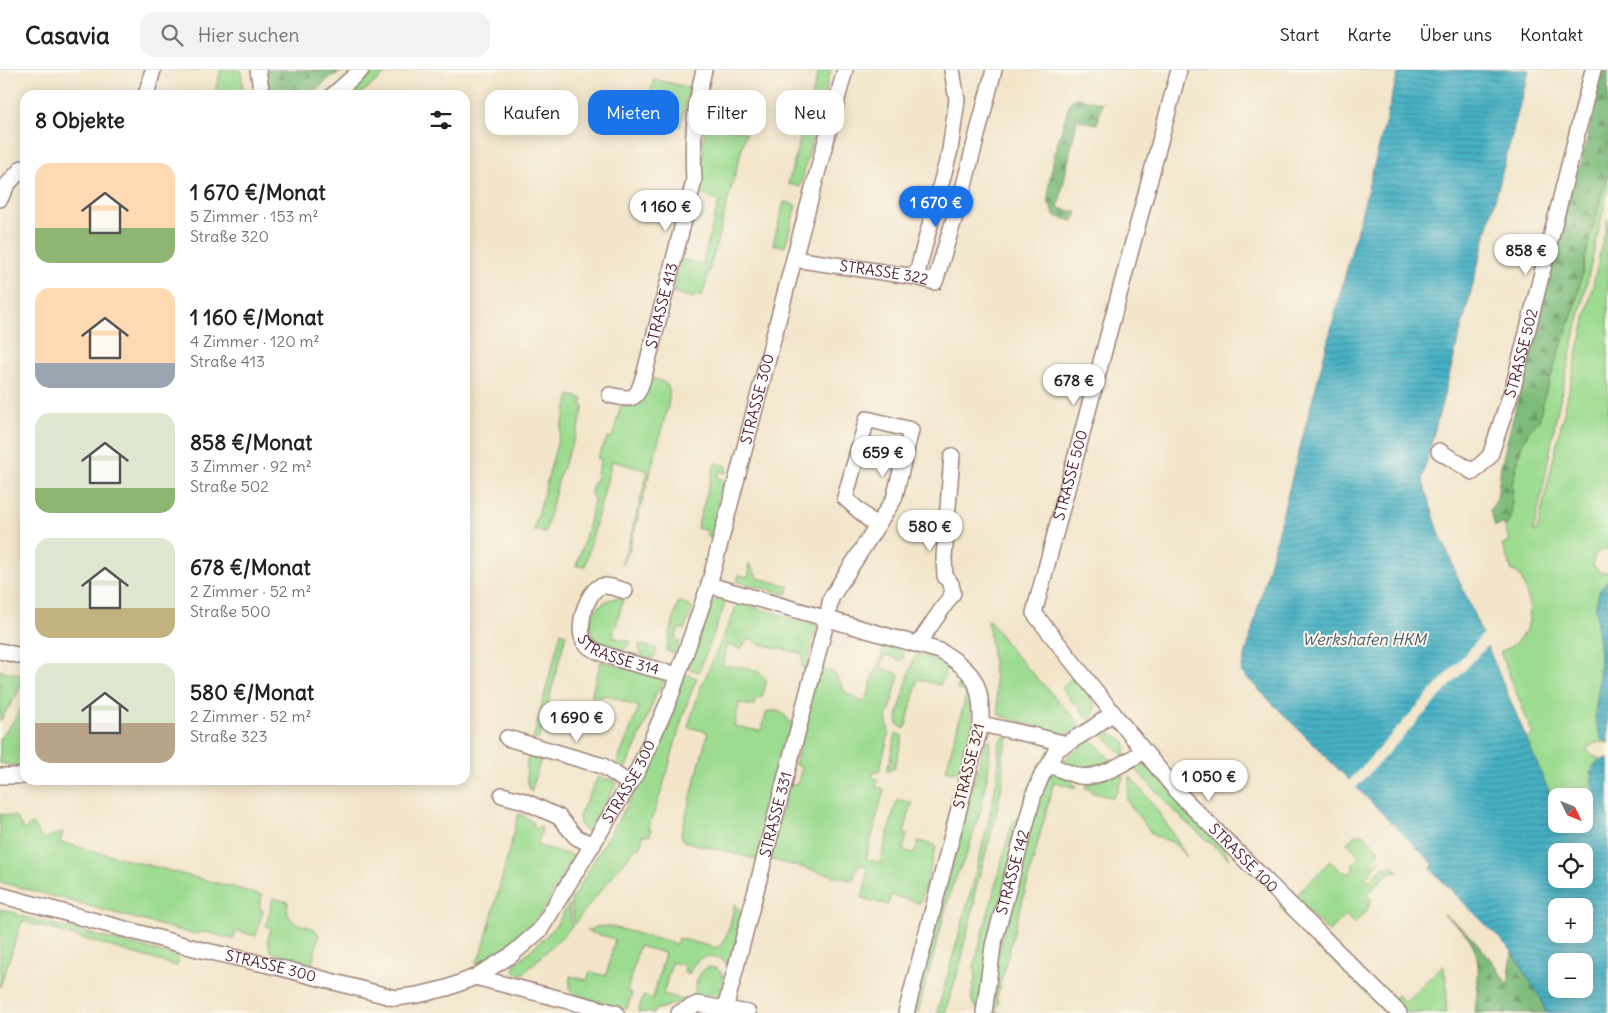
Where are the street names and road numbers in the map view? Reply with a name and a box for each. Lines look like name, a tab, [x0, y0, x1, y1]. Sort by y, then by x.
street label: STRASSE 322	[838, 256, 931, 289]
street label: STRASSE 413	[641, 261, 682, 350]
street label: STRASSE 502	[1500, 306, 1542, 400]
street label: STRASSE 300	[736, 352, 778, 446]
street label: STRASSE 500	[1049, 428, 1091, 522]
street label: STRASSE 314	[573, 632, 662, 679]
street label: STRASSE 321	[949, 721, 988, 810]
street label: STRASSE 300	[598, 737, 659, 827]
street label: STRASSE 331	[755, 770, 796, 859]
street label: STRASSE 100	[1205, 819, 1282, 896]
street label: STRASSE 142	[992, 827, 1033, 917]
street label: STRASSE 300	[224, 946, 318, 986]

